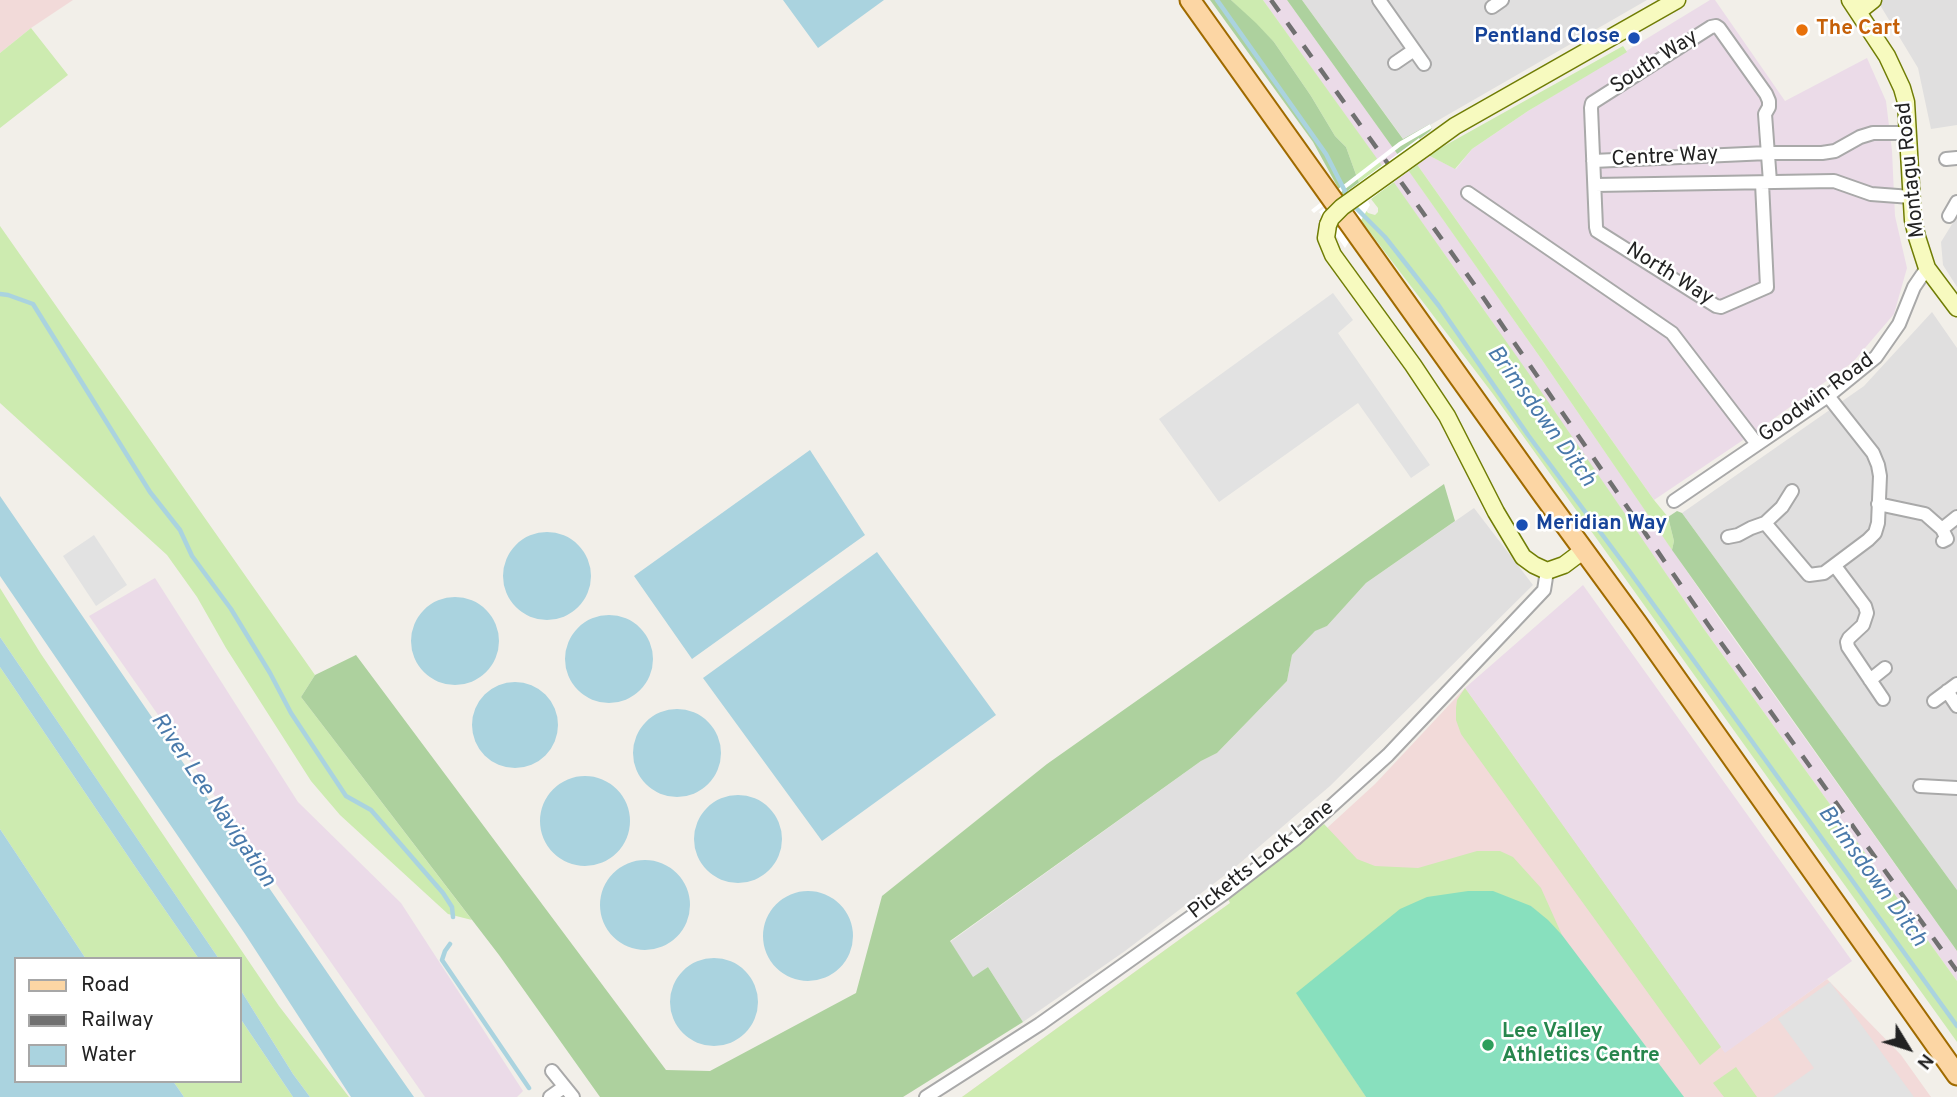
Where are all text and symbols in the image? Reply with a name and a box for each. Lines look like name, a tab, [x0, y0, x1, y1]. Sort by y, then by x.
place label: The Cart	[1816, 17, 1900, 43]
marker: The Cart	[1794, 22, 1810, 38]
place label: Pentland Close	[1474, 25, 1620, 51]
street label: South Way	[1607, 25, 1703, 101]
marker: Pentland Close	[1626, 30, 1642, 46]
street label: Montagu Road	[1892, 101, 1932, 239]
street label: Centre Way	[1611, 143, 1719, 173]
street label: North Way	[1621, 238, 1717, 312]
water label: Brimsdown Ditch	[1479, 341, 1601, 493]
street label: Goodwin Road	[1755, 349, 1879, 449]
place label: Meridian Way	[1536, 512, 1667, 538]
marker: Meridian Way	[1514, 517, 1530, 533]
water label: River Lee Navigation	[143, 709, 281, 893]
street label: Picketts Lock Lane	[1184, 796, 1340, 926]
water label: Brimsdown Ditch	[1810, 801, 1932, 953]
legend	[14, 957, 242, 1083]
text: Road	[81, 972, 130, 999]
text: Railway	[81, 1007, 154, 1034]
north arrow	[1873, 1013, 1943, 1083]
place label: Lee Valley Athletics Centre	[1502, 1020, 1660, 1070]
marker: Lee Valley Athletics Centre	[1480, 1037, 1496, 1053]
text: Water	[81, 1042, 136, 1069]
text: N	[1911, 1048, 1938, 1074]

